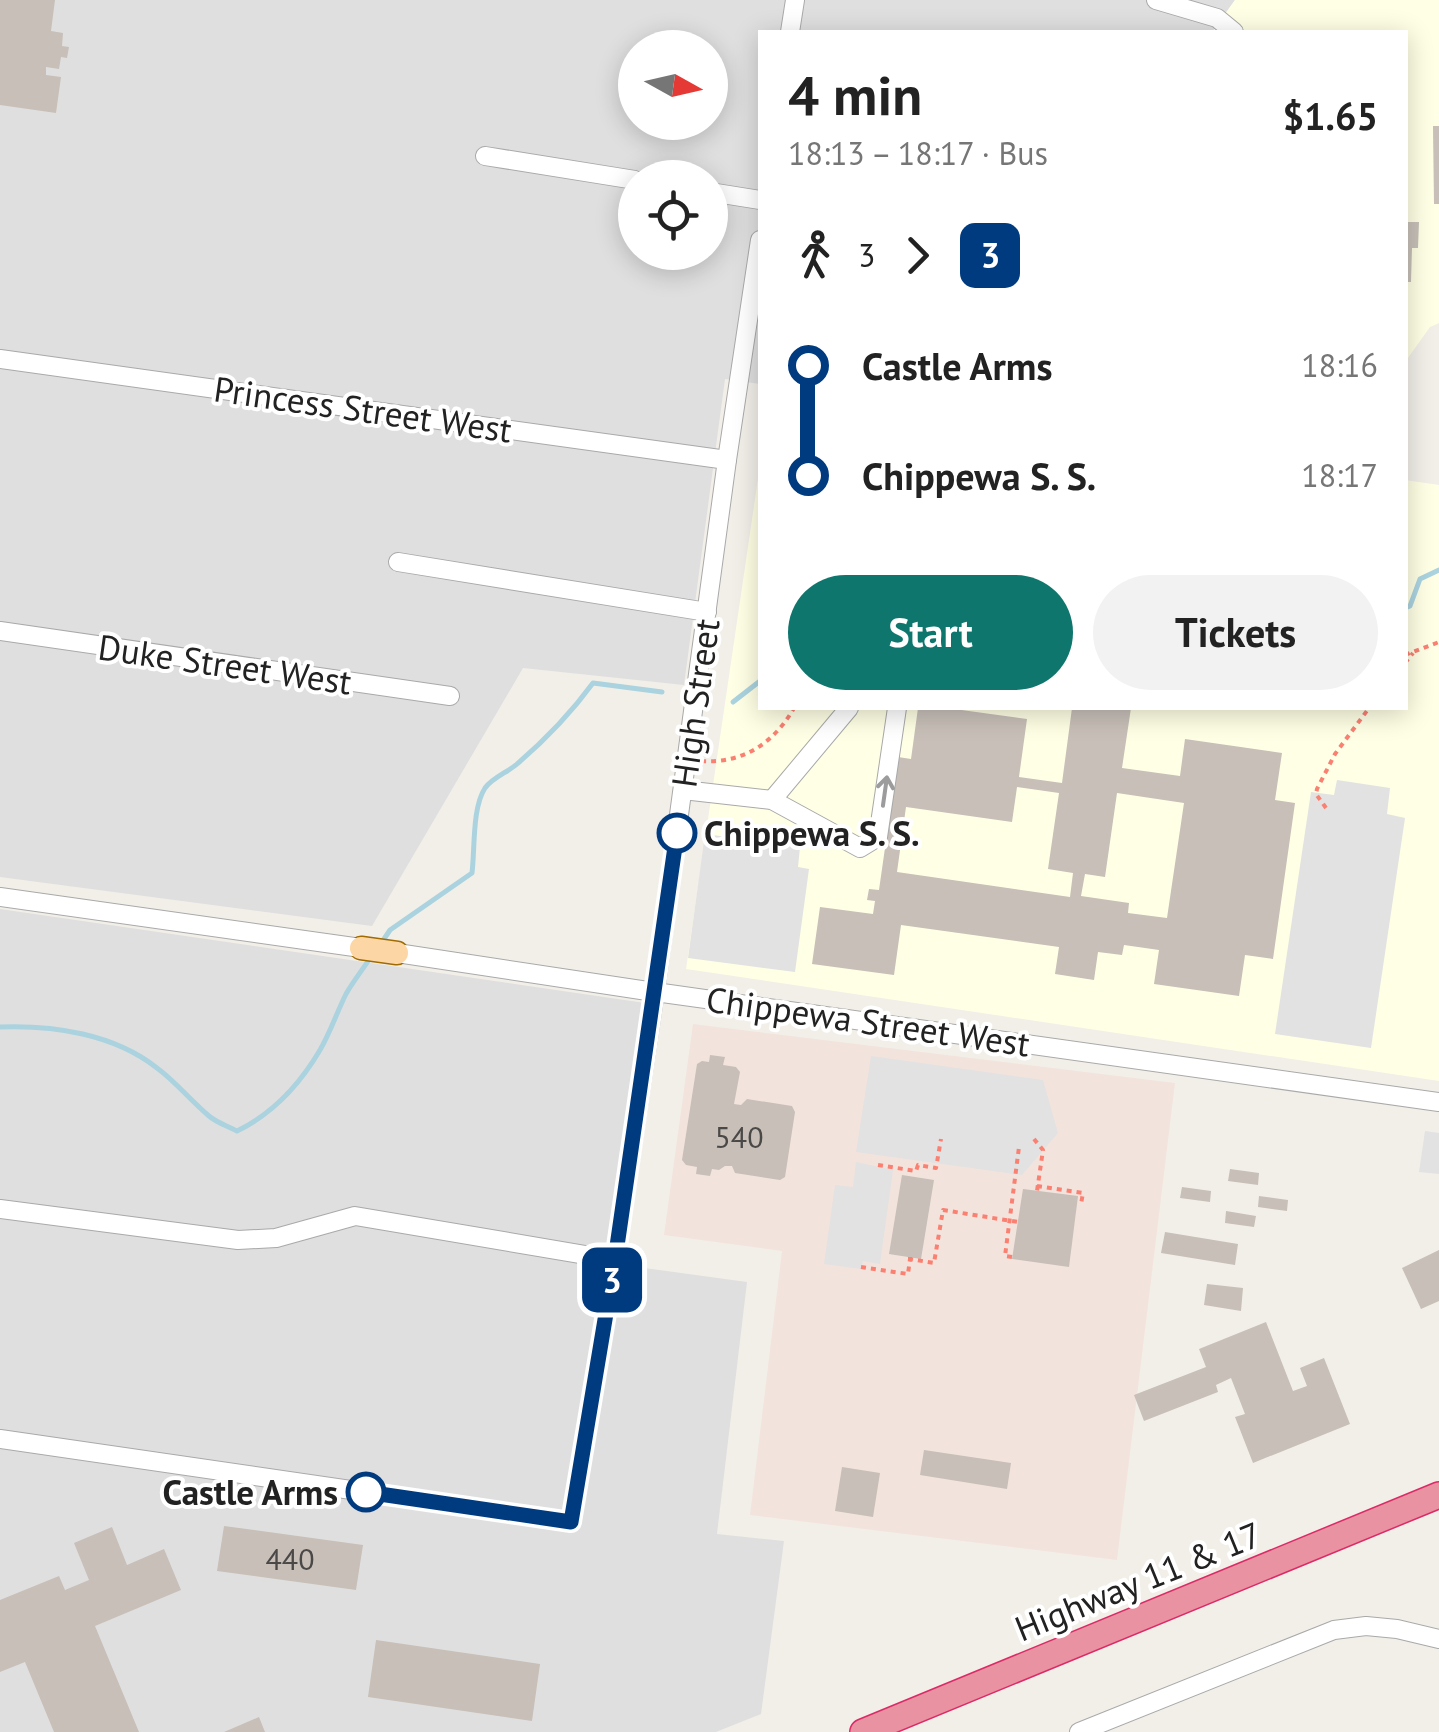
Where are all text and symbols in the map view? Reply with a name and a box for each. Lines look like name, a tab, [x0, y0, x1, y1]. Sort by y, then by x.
north arrow	[618, 30, 728, 140]
map controls	[618, 30, 728, 270]
text: 4 min	[788, 59, 922, 130]
text: $1.65	[1282, 91, 1378, 140]
text: 18:13 – 18:17 · Bus	[788, 132, 1048, 174]
button: locate	[618, 160, 728, 270]
icon: walk	[788, 228, 843, 283]
icon: forward	[890, 228, 945, 283]
text: 3	[980, 232, 1000, 278]
text: 3	[858, 234, 875, 276]
text: Castle Arms	[862, 341, 1053, 390]
text: 18:16	[1301, 344, 1378, 386]
street label: Princess Street West	[211, 365, 515, 453]
text: Chippewa S. S.	[862, 451, 1096, 500]
text: 18:17	[1301, 454, 1378, 496]
button: Start	[788, 575, 1073, 690]
button: Tickets	[1093, 575, 1378, 690]
street label: High Street	[660, 616, 730, 790]
street label: Duke Street West	[95, 623, 355, 705]
one-way arrow	[876, 775, 894, 807]
place label: Chippewa S. S.	[704, 810, 920, 856]
marker: Chippewa S. S.	[658, 814, 696, 852]
street label: Chippewa Street West	[703, 976, 1033, 1066]
house number: 540	[714, 1117, 764, 1156]
line badge: 3	[580, 1248, 644, 1312]
text: 3	[602, 1257, 622, 1303]
place label: Castle Arms	[163, 1469, 338, 1515]
marker: Castle Arms	[347, 1473, 385, 1511]
street label: Highway 11 & 17	[1008, 1511, 1268, 1651]
house number: 440	[265, 1539, 315, 1578]

